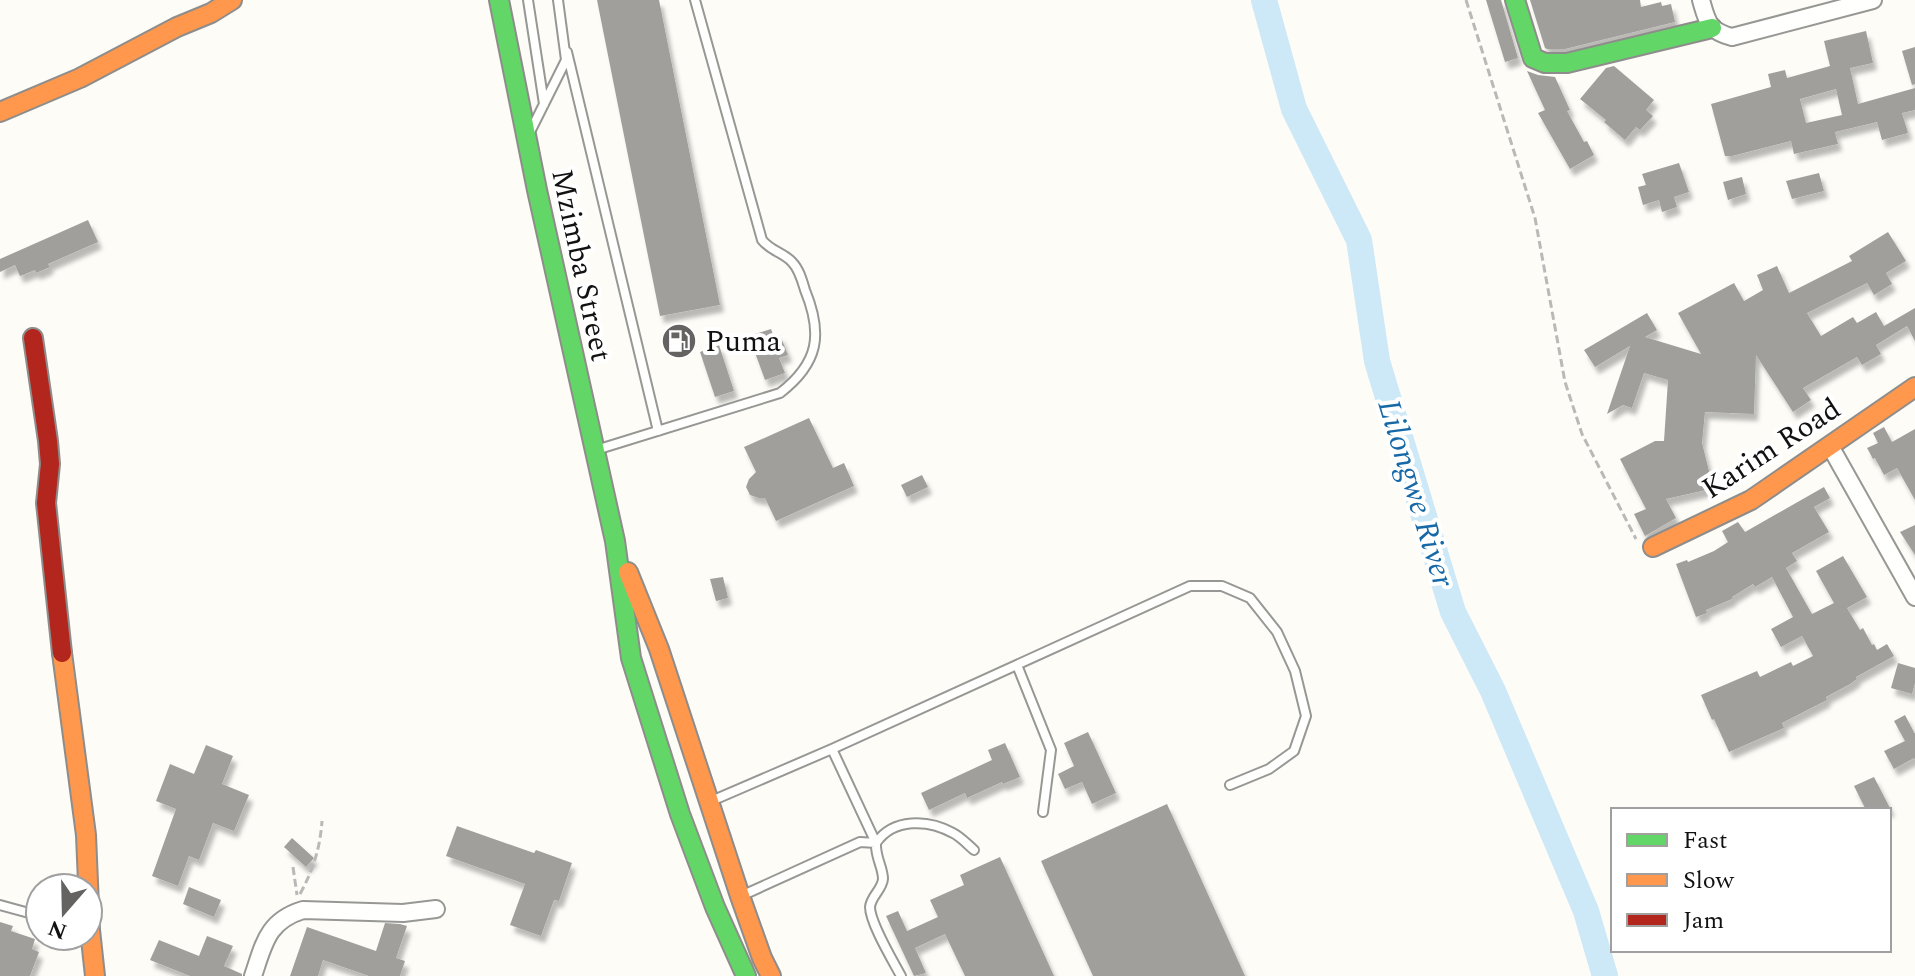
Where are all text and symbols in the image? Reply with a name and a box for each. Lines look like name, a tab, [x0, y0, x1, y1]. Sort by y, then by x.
street label: Mzimba Street	[538, 165, 624, 366]
place label: Puma	[705, 319, 782, 365]
fuel station icon: Puma	[660, 322, 698, 360]
street label: Karim Road	[1693, 387, 1850, 511]
water label: Lilongwe River	[1364, 393, 1468, 594]
legend	[1611, 808, 1891, 952]
text: Fast	[1683, 823, 1728, 859]
text: Slow	[1683, 863, 1735, 899]
north arrow	[24, 872, 104, 952]
text: Jam	[1683, 903, 1724, 939]
text: N	[44, 911, 72, 948]

